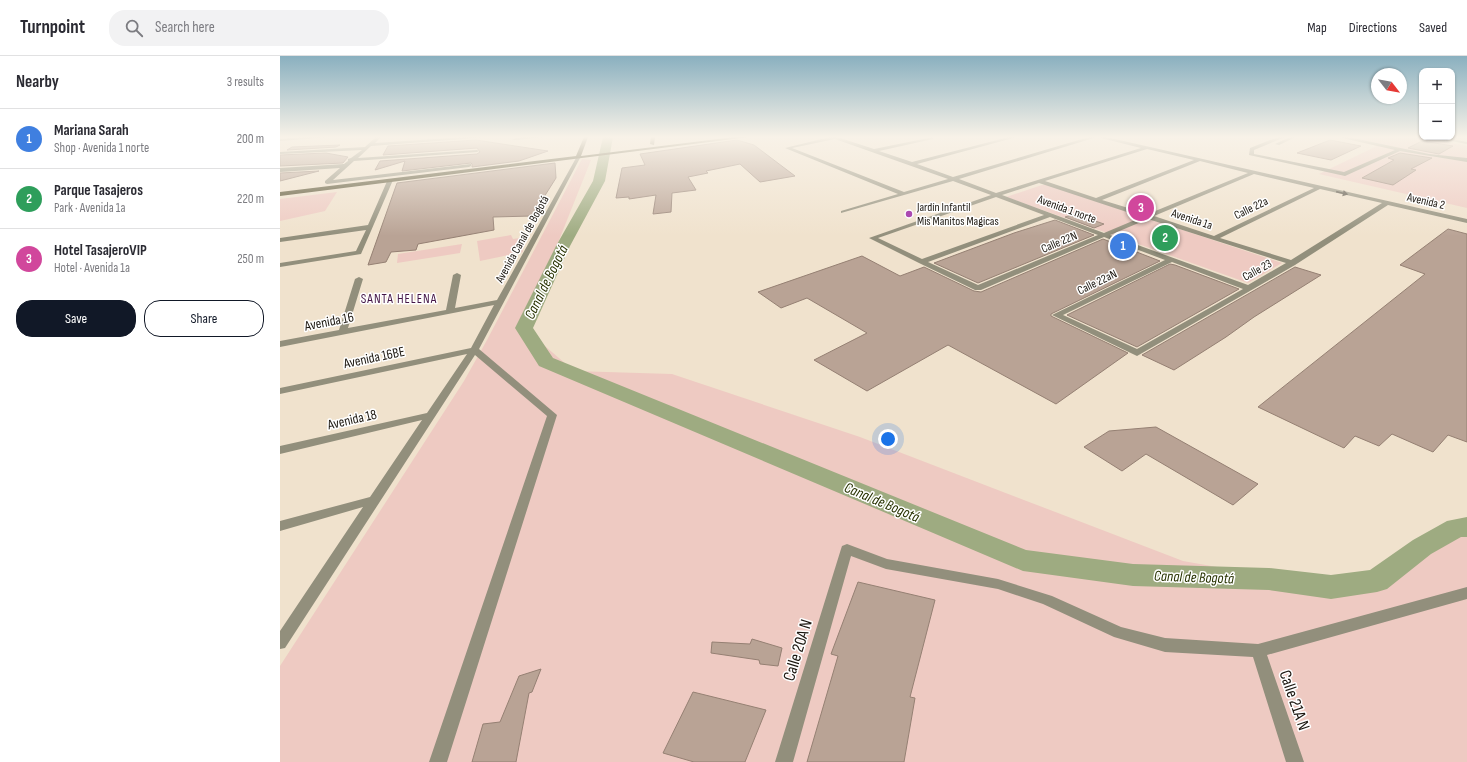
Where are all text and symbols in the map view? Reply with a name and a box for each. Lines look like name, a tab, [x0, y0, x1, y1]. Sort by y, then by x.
search box	[109, 10, 389, 46]
text: Turnpoint	[20, 16, 85, 39]
icon: search	[123, 17, 145, 39]
text: Search here	[155, 18, 215, 37]
text: Map	[1307, 19, 1327, 36]
text: Directions	[1349, 19, 1397, 36]
text: Saved	[1419, 19, 1447, 36]
north arrow	[1371, 68, 1407, 104]
map controls	[1419, 68, 1455, 140]
button: +	[1419, 68, 1455, 104]
text: Nearby	[16, 72, 59, 92]
text: 3 results	[227, 74, 264, 90]
button: −	[1419, 104, 1455, 140]
text: Mariana Sarah	[54, 121, 129, 140]
text: 1	[26, 131, 32, 147]
text: 200 m	[237, 131, 264, 147]
text: Shop · Avenida 1 norte	[54, 140, 149, 156]
text: Parque Tasajeros	[54, 181, 143, 200]
one-way arrow	[1335, 190, 1348, 196]
street label: Avenida 2	[1405, 190, 1446, 213]
text: 2	[26, 191, 32, 207]
text: 220 m	[237, 191, 264, 207]
street label: Avenida 1 norte	[1034, 192, 1098, 227]
street label: Avenida Canal de Bogotá	[492, 193, 552, 285]
pin: 3	[1128, 193, 1154, 223]
street label: Calle 22a	[1232, 194, 1271, 223]
text: Park · Avenida 1a	[54, 200, 125, 216]
place label: Jardín Infantil Mis Manitos Magicas	[916, 200, 999, 229]
street label: Avenida 1a	[1169, 206, 1215, 233]
marker: Jardín Infantil Mis Manitos Magicas	[904, 209, 914, 219]
pin: 2	[1152, 223, 1178, 253]
street label: Calle 22N	[1039, 228, 1079, 257]
pin: 1	[1110, 231, 1136, 261]
text: Hotel TasajeroVIP	[54, 241, 147, 260]
water label: Canal de Bogotá	[520, 242, 572, 322]
text: 3	[26, 251, 32, 267]
text: 250 m	[237, 251, 264, 267]
street label: Calle 23	[1240, 256, 1275, 285]
text: Hotel · Avenida 1a	[54, 260, 130, 276]
street label: Calle 22aN	[1075, 266, 1119, 298]
district label: SANTA HELENA	[361, 291, 437, 307]
button: Save	[16, 300, 136, 337]
button: Share	[144, 300, 264, 337]
street label: Avenida 16	[302, 308, 355, 335]
street label: Avenida 16BE	[341, 343, 406, 372]
street label: Avenida 18	[325, 406, 378, 434]
your location	[878, 429, 898, 449]
water label: Canal de Bogotá	[841, 478, 922, 527]
water label: Canal de Bogotá	[1154, 567, 1234, 588]
street label: Calle 20A N	[779, 617, 817, 684]
street label: Calle 21A N	[1274, 668, 1314, 733]

